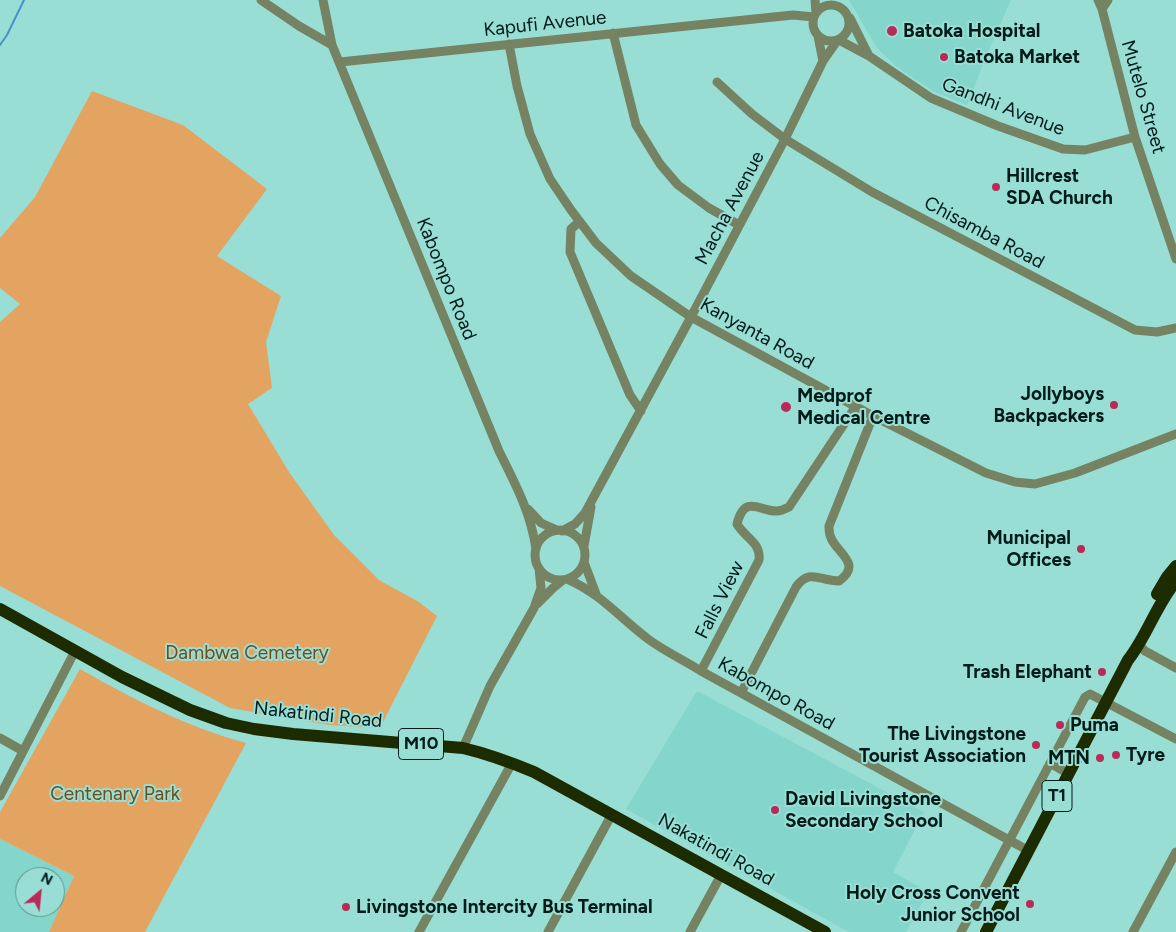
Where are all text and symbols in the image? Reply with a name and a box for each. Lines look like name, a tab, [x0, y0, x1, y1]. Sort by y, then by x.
street label: Kapufi Avenue	[482, 6, 608, 42]
place label: Batoka Hospital	[903, 20, 1040, 42]
marker: Batoka Hospital	[885, 24, 899, 38]
street label: Mutelo Street	[1116, 37, 1170, 157]
place label: Batoka Market	[954, 46, 1080, 68]
marker: Batoka Market	[938, 51, 950, 63]
street label: Gandhi Avenue	[938, 73, 1068, 141]
street label: Macha Avenue	[691, 147, 769, 269]
place label: Hillcrest SDA Church	[1006, 165, 1113, 209]
marker: Hillcrest SDA Church	[990, 181, 1002, 193]
street label: Chisamba Road	[920, 192, 1048, 274]
street label: Kabompo Road	[411, 214, 481, 344]
street label: Kanyanta Road	[696, 293, 818, 375]
place label: Jollyboys Backpackers	[993, 383, 1104, 427]
place label: Medprof Medical Centre	[797, 385, 930, 429]
marker: Jollyboys Backpackers	[1108, 399, 1120, 411]
marker: Medprof Medical Centre	[779, 400, 793, 414]
place label: Municipal Offices	[987, 527, 1071, 571]
marker: Municipal Offices	[1075, 543, 1087, 555]
street label: Falls View	[691, 557, 749, 643]
park label: Dambwa Cemetery	[165, 642, 329, 664]
street label: Kabompo Road	[714, 652, 838, 736]
place label: Trash Elephant	[963, 661, 1092, 683]
marker: Trash Elephant	[1096, 666, 1108, 678]
street label: Nakatindi Road	[253, 697, 383, 733]
place label: Puma	[1070, 714, 1119, 736]
marker: Puma	[1054, 719, 1066, 731]
place label: The Livingstone Tourist Association	[859, 723, 1026, 767]
road number: M10	[398, 729, 444, 760]
marker: The Livingstone Tourist Association	[1030, 739, 1042, 751]
place label: Tyre	[1126, 744, 1165, 766]
place label: MTN	[1048, 747, 1090, 769]
marker: Tyre	[1110, 749, 1122, 761]
marker: MTN	[1094, 752, 1106, 764]
road number: T1	[1042, 780, 1072, 811]
park label: Centenary Park	[50, 783, 180, 805]
place label: David Livingstone Secondary School	[785, 788, 943, 832]
marker: David Livingstone Secondary School	[769, 804, 781, 816]
street label: Nakatindi Road	[654, 809, 778, 891]
north arrow	[15, 867, 65, 917]
text: N	[38, 869, 56, 889]
place label: Holy Cross Convent Junior School	[846, 882, 1020, 926]
place label: Livingstone Intercity Bus Terminal	[356, 896, 653, 918]
marker: Holy Cross Convent Junior School	[1024, 898, 1036, 910]
marker: Livingstone Intercity Bus Terminal	[340, 901, 352, 913]

